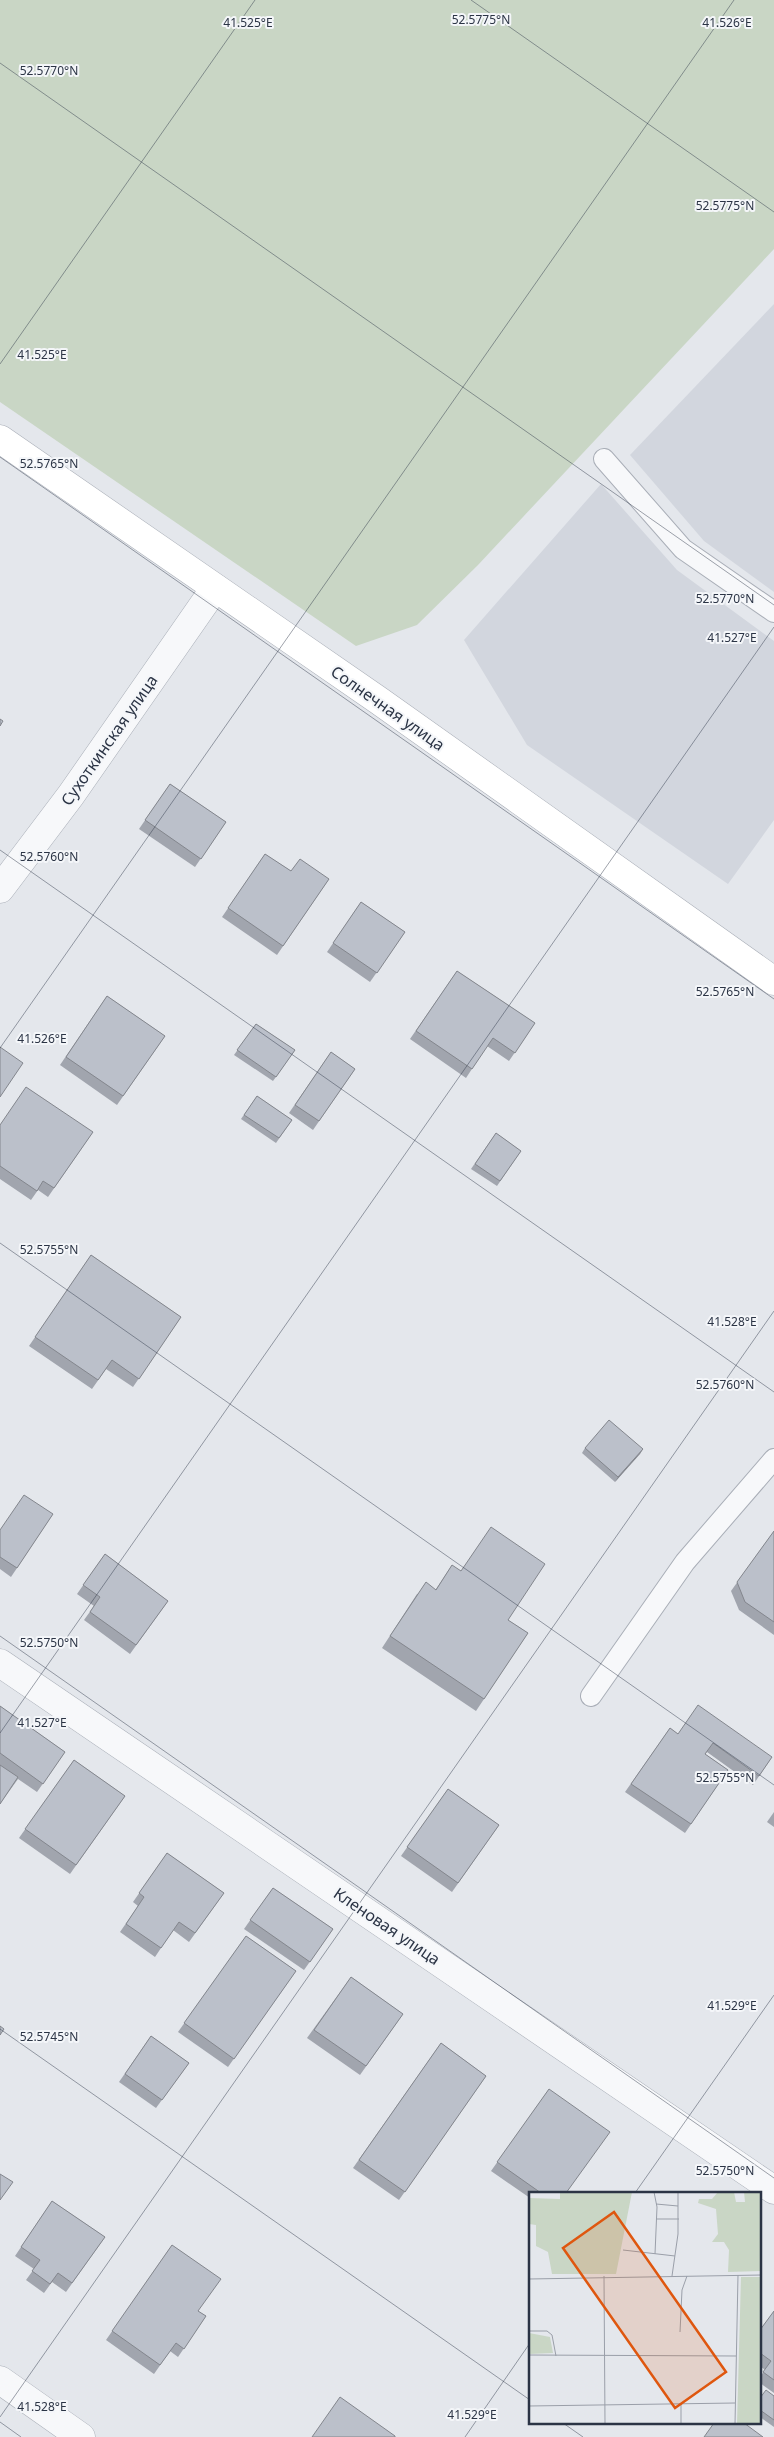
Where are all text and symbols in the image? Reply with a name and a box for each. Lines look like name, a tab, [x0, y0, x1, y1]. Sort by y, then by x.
text: 52.5775°N	[452, 11, 510, 28]
text: 41.525°E	[223, 14, 273, 31]
text: 41.526°E	[702, 14, 752, 31]
text: 52.5770°N	[20, 62, 78, 79]
text: 52.5775°N	[696, 197, 754, 214]
text: 41.525°E	[17, 346, 67, 363]
text: 52.5765°N	[20, 455, 78, 472]
text: 52.5770°N	[696, 590, 754, 607]
text: 41.527°E	[707, 629, 757, 646]
street label: Солнечная улица	[327, 660, 449, 756]
street label: Сухоткинская улица	[56, 670, 162, 810]
text: 52.5760°N	[20, 848, 78, 865]
text: 52.5765°N	[696, 983, 754, 1000]
text: 41.526°E	[17, 1030, 67, 1047]
text: 52.5755°N	[20, 1241, 78, 1258]
text: 41.528°E	[707, 1313, 757, 1330]
text: 52.5760°N	[696, 1376, 754, 1393]
text: 52.5750°N	[20, 1634, 78, 1651]
text: 41.527°E	[17, 1714, 67, 1731]
text: 52.5755°N	[696, 1769, 754, 1786]
street label: Кленовая улица	[329, 1882, 445, 1970]
text: 41.529°E	[707, 1997, 757, 2014]
text: 52.5745°N	[20, 2028, 78, 2045]
text: 52.5750°N	[696, 2162, 754, 2179]
inset map	[529, 2192, 762, 2424]
text: 41.528°E	[17, 2398, 67, 2415]
text: 41.529°E	[447, 2406, 497, 2423]

